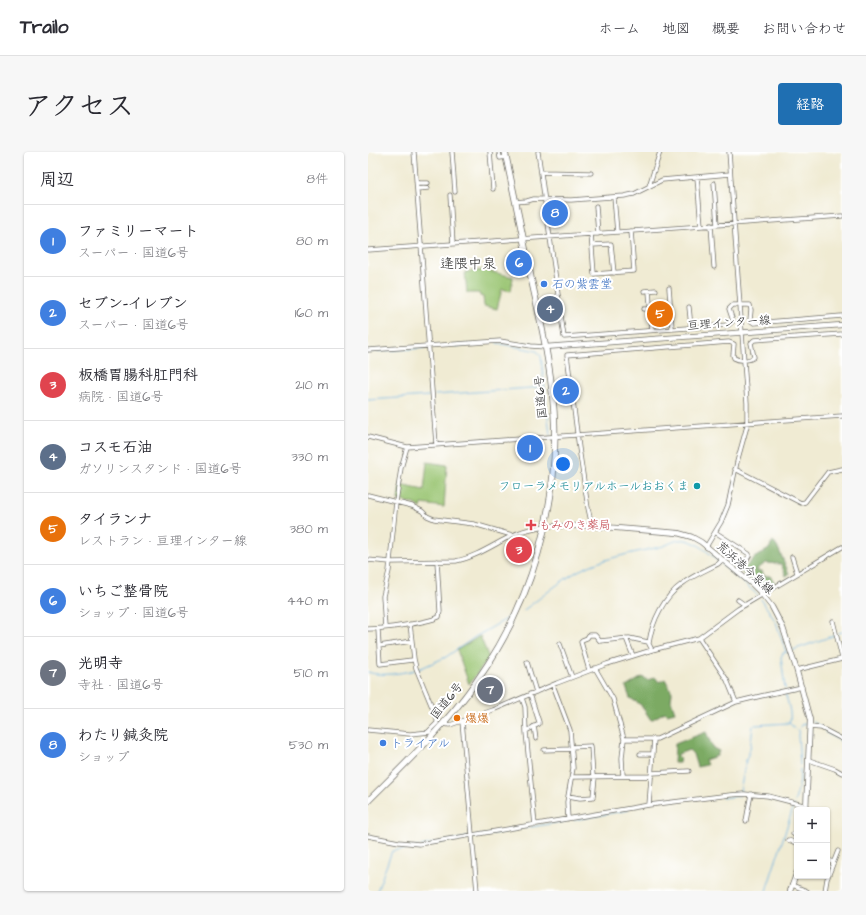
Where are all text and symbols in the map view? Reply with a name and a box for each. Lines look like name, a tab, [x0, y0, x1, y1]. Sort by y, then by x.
text: Trailo	[20, 14, 69, 41]
text: ホーム	[599, 19, 640, 39]
text: 地図	[662, 19, 690, 39]
text: 概要	[712, 19, 740, 39]
text: お問い合わせ	[762, 19, 846, 39]
button: 経路	[778, 83, 842, 125]
text: アクセス	[24, 87, 134, 126]
text: 周辺	[40, 168, 74, 192]
text: 8件	[307, 170, 328, 188]
pin: 8	[542, 198, 568, 228]
text: ファミリーマート	[78, 221, 199, 242]
text: 1	[52, 232, 54, 250]
text: 80 m	[296, 232, 328, 250]
text: スーパー · 国道6号	[78, 244, 189, 262]
pin: 6	[506, 248, 532, 278]
district label: 逢隈中泉	[440, 254, 496, 274]
place label: 石の紫雲堂	[552, 276, 612, 293]
marker: 石の紫雲堂	[539, 279, 549, 289]
text: セブン-イレブン	[78, 293, 188, 314]
pin: 4	[537, 294, 563, 324]
pin: 5	[647, 299, 673, 329]
text: 2	[49, 304, 57, 322]
text: 160 m	[295, 304, 328, 322]
street label: 亘理インター線	[687, 312, 771, 334]
text: スーパー · 国道6号	[78, 316, 189, 334]
text: 板橋胃腸科肛門科	[78, 365, 198, 386]
street label: 国道6号	[531, 375, 551, 419]
text: 3	[50, 376, 56, 394]
text: 210 m	[295, 376, 328, 394]
pin: 2	[553, 376, 579, 406]
text: 病院 · 国道6号	[78, 388, 163, 406]
pin: 1	[517, 433, 543, 463]
text: コスモ石油	[78, 437, 152, 458]
text: 4	[49, 448, 57, 466]
text: 330 m	[291, 448, 328, 466]
your location	[553, 454, 573, 474]
text: ガソリンスタンド · 国道6号	[78, 460, 242, 478]
place label: フローラメモリアルホールおおくま	[498, 478, 689, 495]
marker: フローラメモリアルホールおおくま	[692, 481, 702, 491]
text: タイランナ	[78, 509, 152, 530]
place label: もみのき薬局	[539, 517, 611, 534]
text: 5	[48, 520, 58, 538]
text: 380 m	[289, 520, 328, 538]
marker: もみのき薬局	[526, 520, 536, 530]
text: レストラン · 亘理インター線	[78, 532, 247, 550]
pin: 3	[506, 535, 532, 565]
street label: 荒浜港今泉線	[713, 538, 777, 598]
text: いちご整骨院	[78, 581, 168, 602]
text: 6	[49, 592, 57, 610]
text: 440 m	[287, 592, 328, 610]
text: ショップ · 国道6号	[78, 604, 189, 622]
text: 光明寺	[78, 653, 123, 674]
text: 7	[49, 664, 57, 682]
text: 510 m	[294, 664, 328, 682]
pin: 7	[477, 675, 503, 705]
text: 寺社 · 国道6号	[78, 676, 163, 694]
street label: 国道6号	[427, 679, 467, 723]
place label: 爆爆	[465, 710, 489, 727]
marker: 爆爆	[452, 713, 462, 723]
text: わたり鍼灸院	[78, 725, 168, 746]
place label: トライアル	[391, 735, 450, 752]
text: 8	[49, 736, 57, 754]
text: 530 m	[289, 736, 328, 754]
marker: トライアル	[378, 738, 388, 748]
text: ショップ	[78, 748, 129, 766]
map controls	[794, 807, 830, 879]
button: +	[794, 807, 830, 843]
button: −	[794, 843, 830, 879]

